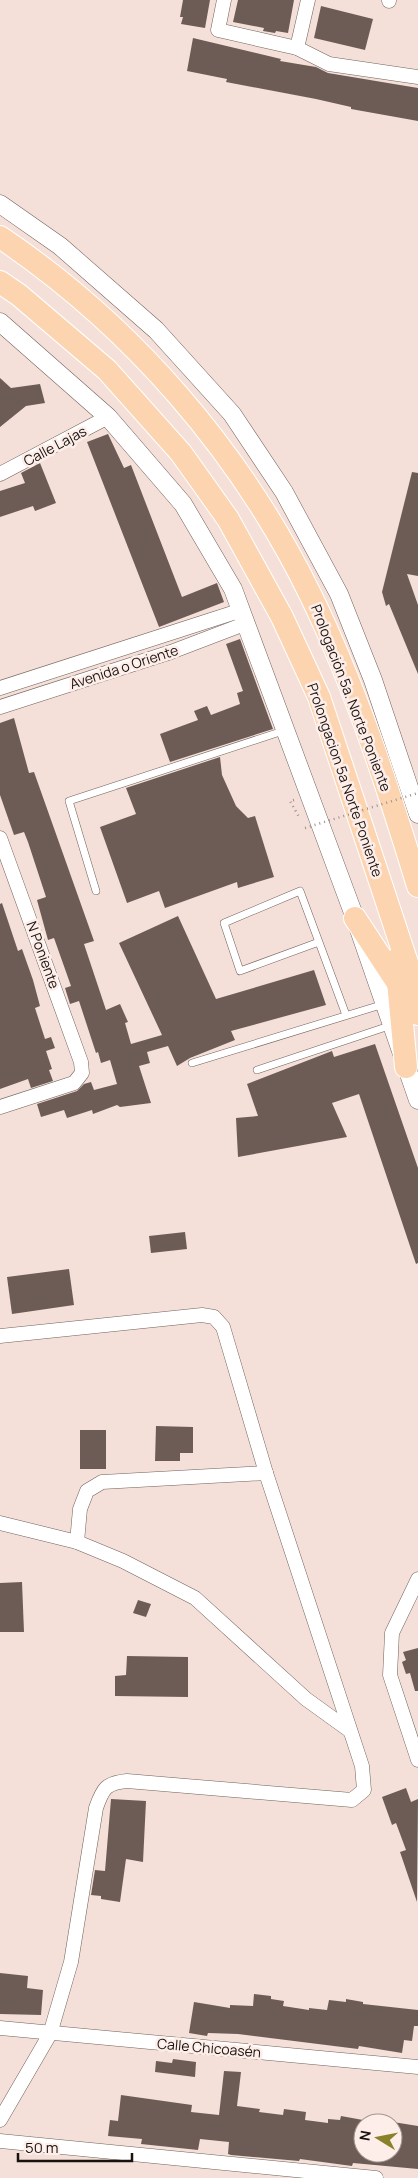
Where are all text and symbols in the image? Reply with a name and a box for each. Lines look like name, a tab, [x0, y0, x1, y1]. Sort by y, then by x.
street label: Calle Lajas	[20, 421, 90, 470]
street label: Prologación 5a. Norte Poniente	[307, 602, 396, 794]
street label: Avenida o Oriente	[67, 640, 180, 693]
street label: Prolongacion 5a Norte Poniente	[303, 680, 388, 879]
street label: N Poniente	[22, 918, 64, 991]
street label: Calle Chicoasén	[156, 2033, 262, 2062]
north arrow	[353, 2113, 403, 2163]
text: N	[354, 2129, 375, 2142]
scale bar	[18, 2130, 131, 2162]
text: 50 m	[25, 2137, 59, 2158]

